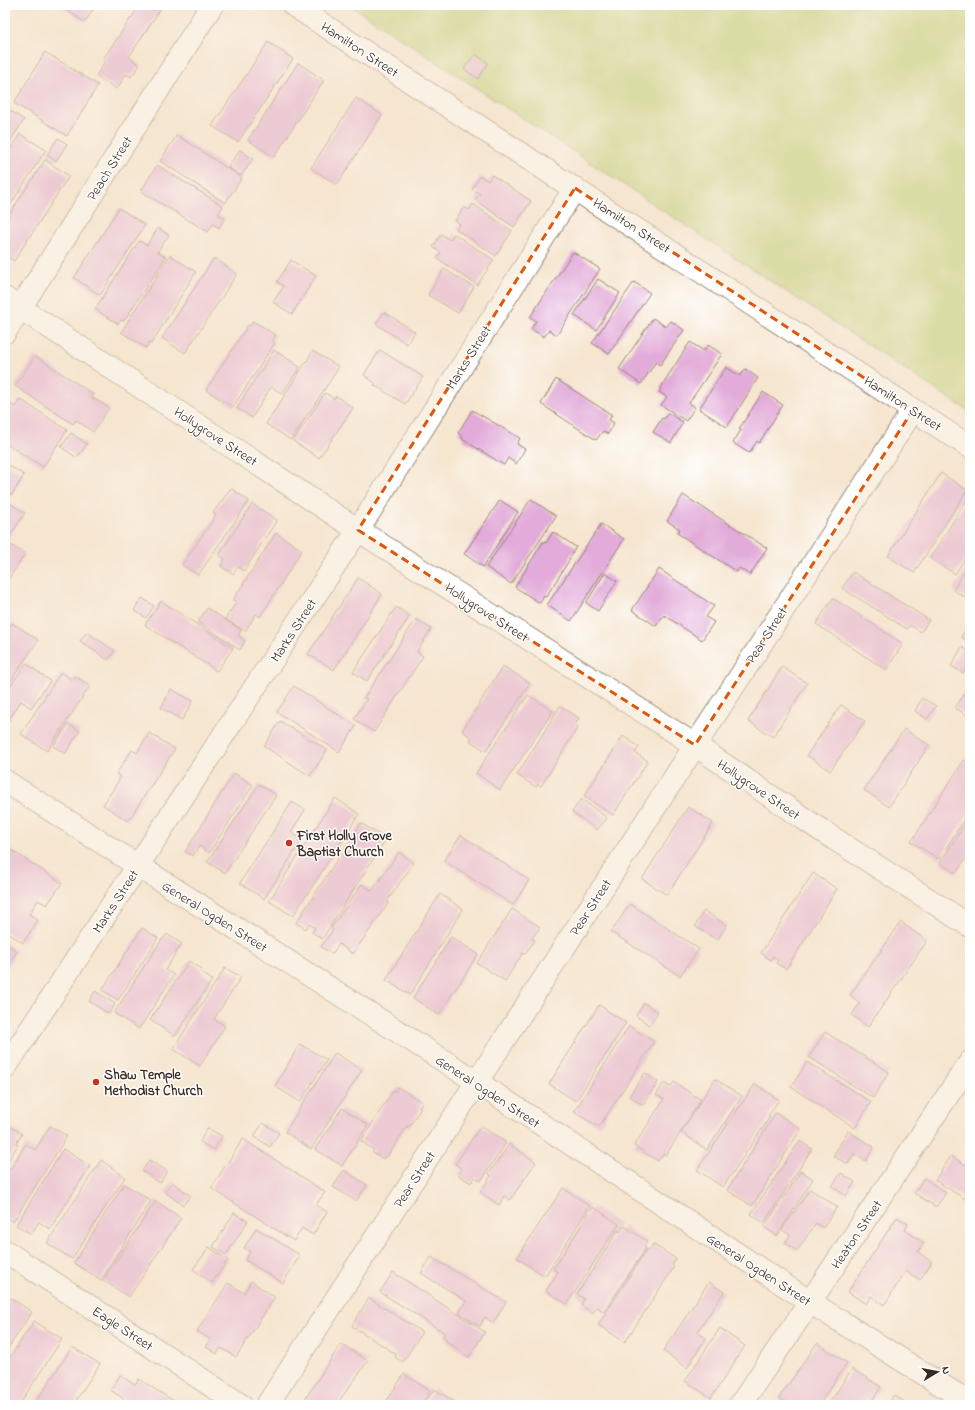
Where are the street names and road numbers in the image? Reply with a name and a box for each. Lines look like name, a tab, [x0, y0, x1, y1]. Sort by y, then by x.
street label: Hamilton Street	[316, 17, 403, 83]
street label: Peach Street	[82, 132, 139, 205]
street label: Hamilton Street	[588, 193, 675, 259]
street label: Marks Street	[441, 321, 498, 394]
street label: Hamilton Street	[859, 371, 946, 437]
street label: Hollygrove Street	[169, 402, 262, 473]
street label: Hollygrove Street	[440, 578, 533, 649]
street label: Marks Street	[266, 594, 323, 667]
street label: Pear Street	[741, 603, 794, 668]
street label: Hollygrove Street	[712, 755, 804, 827]
street label: Marks Street	[88, 865, 145, 938]
street label: Pear Street	[565, 875, 618, 940]
street label: General Ogden Street	[157, 876, 271, 959]
street label: General Ogden Street	[430, 1050, 544, 1135]
street label: Pear Street	[389, 1147, 442, 1212]
street label: Heaton Street	[826, 1196, 888, 1274]
street label: General Ogden Street	[701, 1228, 815, 1313]
street label: Eagle Street	[87, 1302, 157, 1358]

